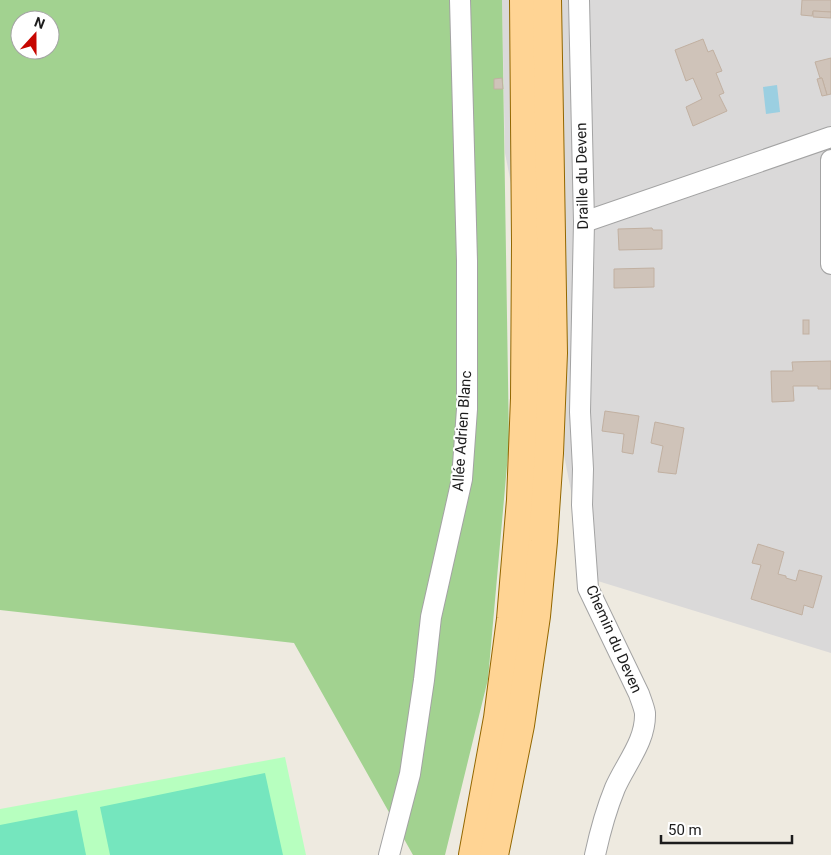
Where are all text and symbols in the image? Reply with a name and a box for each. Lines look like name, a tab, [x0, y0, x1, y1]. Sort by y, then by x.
north arrow	[10, 10, 60, 60]
text: N	[32, 14, 47, 32]
street label: Draille du Deven	[572, 122, 592, 230]
street label: Allée Adrien Blanc	[449, 370, 475, 492]
street label: Chemin du Deven	[582, 582, 646, 696]
scale bar	[661, 812, 792, 844]
text: 50 m	[668, 821, 702, 839]

